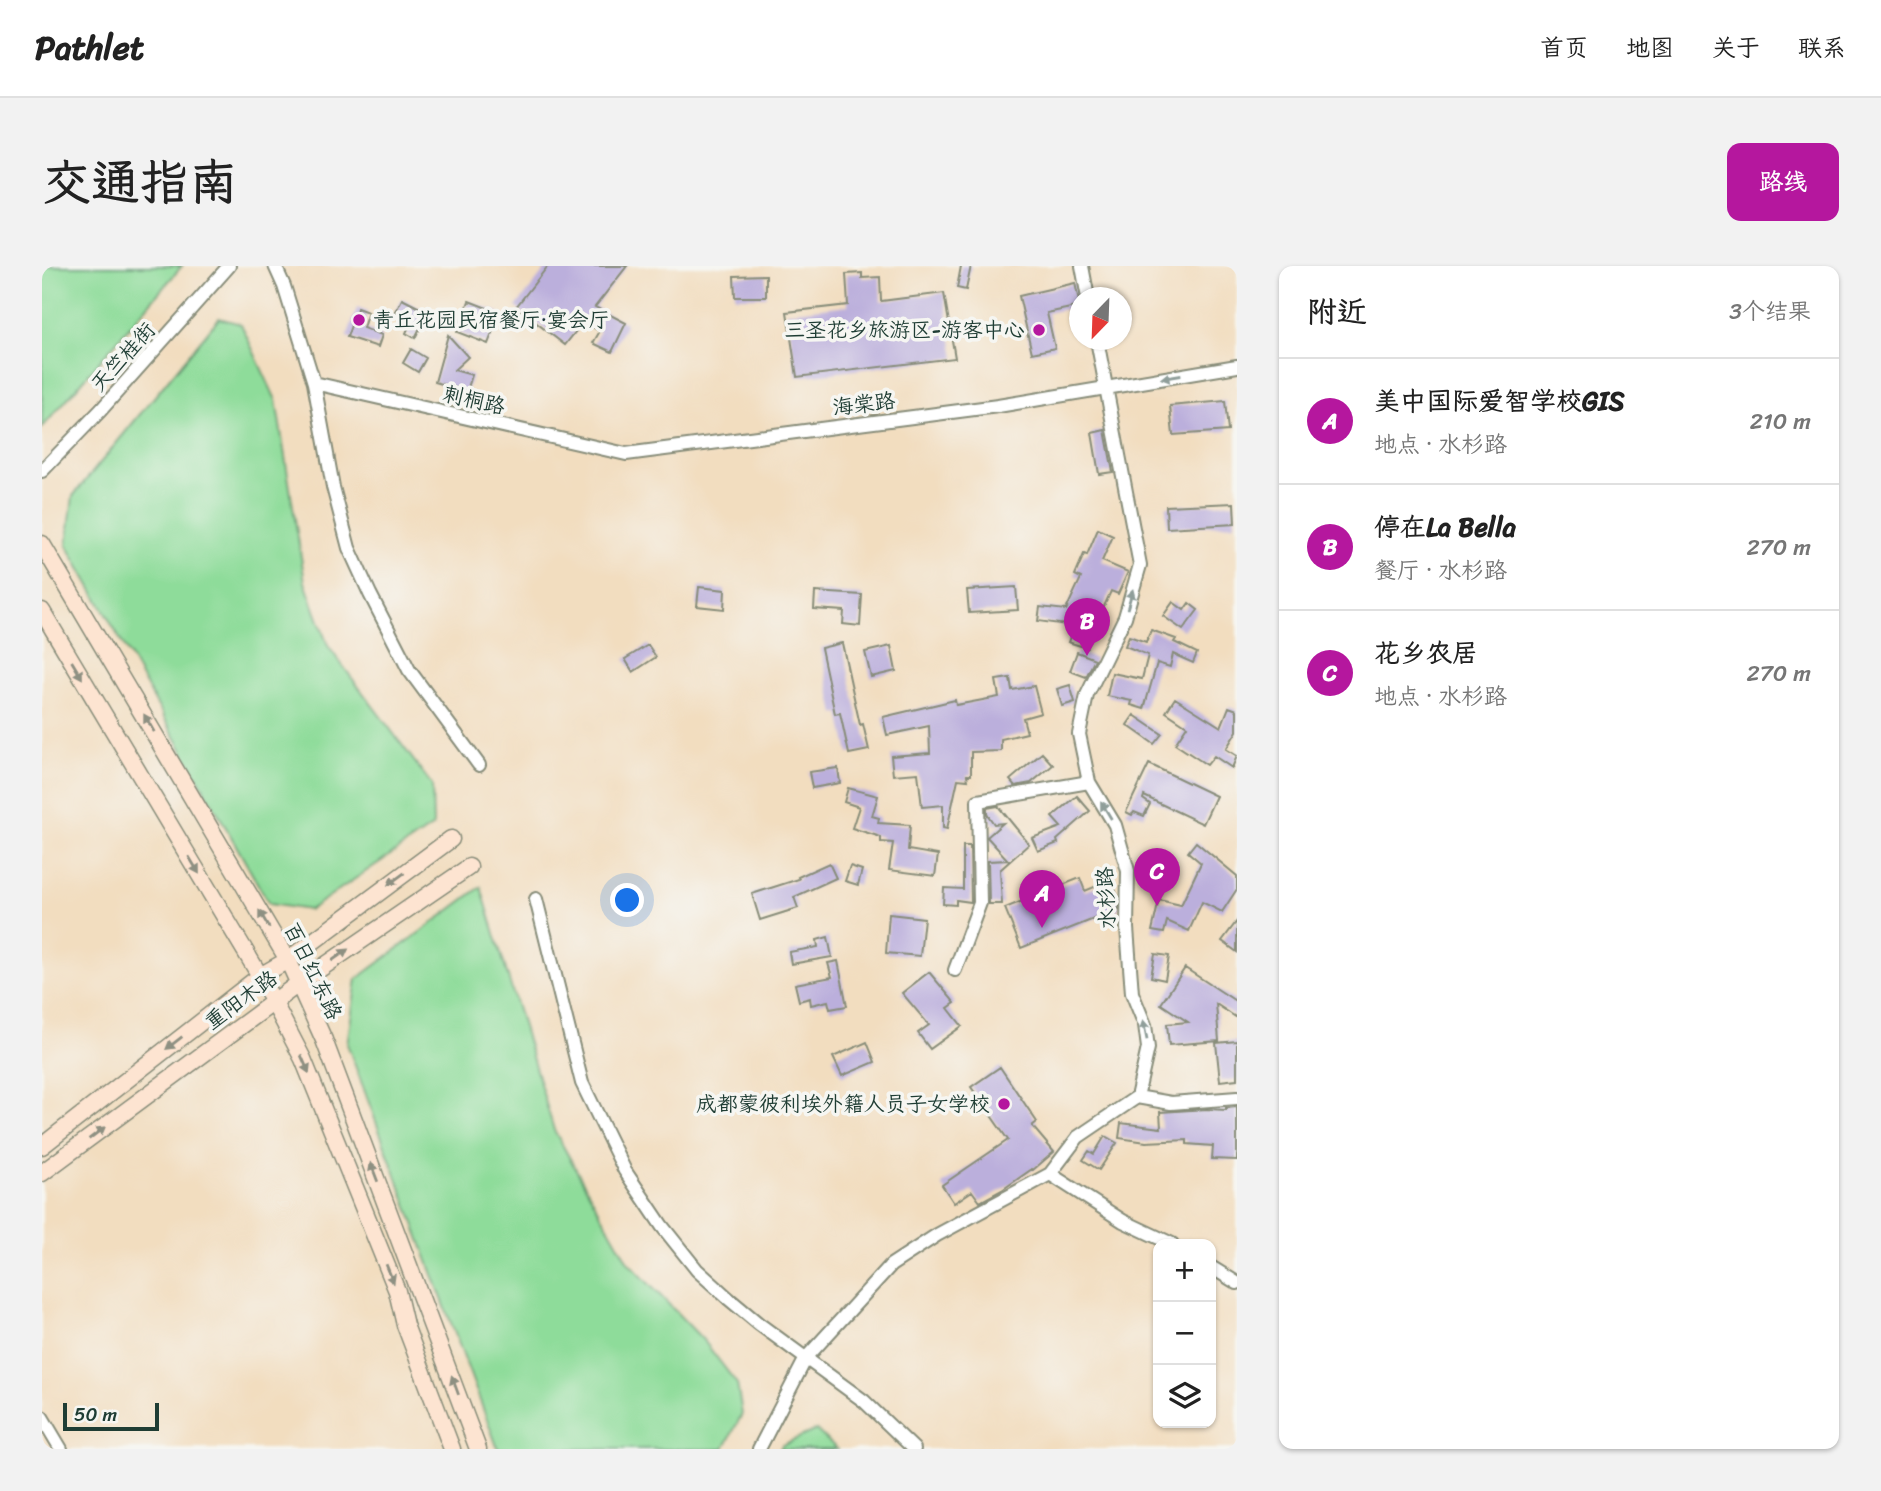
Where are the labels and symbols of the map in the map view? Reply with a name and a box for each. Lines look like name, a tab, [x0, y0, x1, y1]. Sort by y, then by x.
north arrow	[1069, 287, 1132, 350]
place label: 青丘花园民宿餐厅·宴会厅	[373, 301, 610, 339]
place label: 三圣花乡旅游区-游客中心	[784, 311, 1025, 349]
marker: 青丘花园民宿餐厅·宴会厅	[351, 312, 367, 328]
street label: 天竺桂街	[81, 313, 165, 401]
marker: 三圣花乡旅游区-游客中心	[1031, 322, 1047, 338]
one-way arrow	[1160, 372, 1182, 383]
street label: 刺桐路	[439, 374, 509, 426]
street label: 海棠路	[830, 381, 898, 427]
one-way arrow	[1126, 588, 1136, 609]
pin: B	[1064, 598, 1110, 656]
one-way arrow	[71, 660, 83, 679]
one-way arrow	[143, 713, 155, 732]
one-way arrow	[1099, 801, 1112, 820]
pin: C	[1134, 848, 1180, 906]
one-way arrow	[187, 856, 200, 875]
street label: 水杉路	[1085, 866, 1127, 930]
pin: A	[1019, 870, 1065, 928]
one-way arrow	[388, 872, 406, 887]
your location	[610, 883, 644, 917]
one-way arrow	[258, 909, 270, 929]
street label: 百日红东路	[273, 915, 353, 1027]
one-way arrow	[331, 948, 349, 962]
street label: 重阳木路	[196, 960, 286, 1040]
one-way arrow	[1139, 1019, 1150, 1041]
one-way arrow	[165, 1036, 183, 1050]
one-way arrow	[300, 1053, 311, 1074]
place label: 成都蒙彼利埃外籍人员子女学校	[696, 1085, 990, 1123]
marker: 成都蒙彼利埃外籍人员子女学校	[996, 1096, 1012, 1112]
one-way arrow	[88, 1126, 106, 1140]
one-way arrow	[368, 1162, 379, 1183]
one-way arrow	[385, 1264, 396, 1285]
one-way arrow	[449, 1375, 460, 1396]
scale bar	[63, 1400, 159, 1432]

